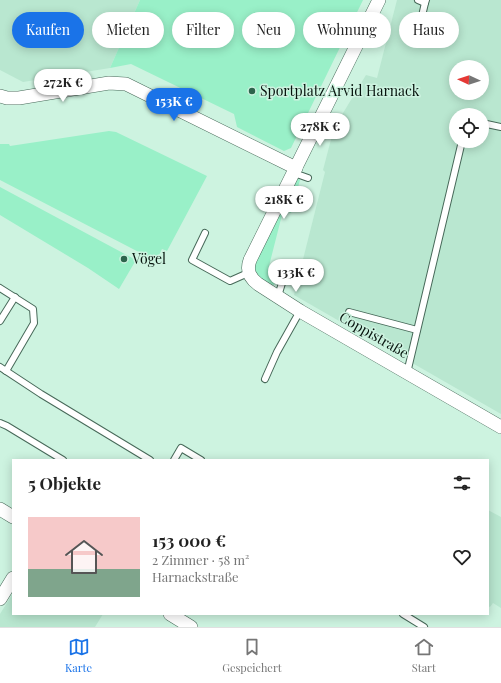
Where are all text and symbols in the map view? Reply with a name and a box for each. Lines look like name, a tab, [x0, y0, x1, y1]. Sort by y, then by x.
chip: Kaufen	[12, 12, 84, 48]
chip: Mieten	[92, 12, 164, 48]
chip: Filter	[172, 12, 234, 48]
chip: Neu	[242, 12, 295, 48]
chip: Wohnung	[303, 12, 391, 48]
chip: Haus	[399, 12, 459, 48]
north arrow	[449, 60, 489, 100]
map controls	[449, 60, 489, 148]
pin: 272K €	[30, 69, 96, 103]
text: 272K €	[43, 73, 83, 90]
place label: Sportplatz Arvid Harnack	[260, 81, 420, 100]
marker: Sportplatz Arvid Harnack	[247, 86, 257, 96]
pin: 153K €	[141, 88, 207, 122]
text: 153K €	[155, 92, 193, 109]
button: locate	[449, 108, 489, 148]
pin: 278K €	[287, 113, 353, 147]
text: 278K €	[300, 117, 340, 134]
pin: 218K €	[251, 186, 317, 220]
text: 218K €	[264, 190, 304, 207]
place label: Vögel	[131, 249, 166, 268]
marker: Vögel	[119, 254, 129, 264]
pin: 133K €	[263, 259, 329, 293]
text: 133K €	[277, 263, 315, 280]
street label: Coppistraße	[336, 307, 412, 362]
text: 5 Objekte	[28, 472, 101, 494]
icon: filters	[451, 472, 473, 494]
text: 153 000 €	[152, 529, 226, 551]
icon: home	[60, 533, 108, 581]
icon: heart	[451, 546, 473, 568]
text: 2 Zimmer · 58 m²	[152, 551, 249, 568]
text: Harnackstraße	[152, 568, 239, 585]
tab: Karte	[65, 636, 92, 675]
tab: Gespeichert	[222, 636, 282, 675]
tab: Start	[412, 636, 436, 675]

